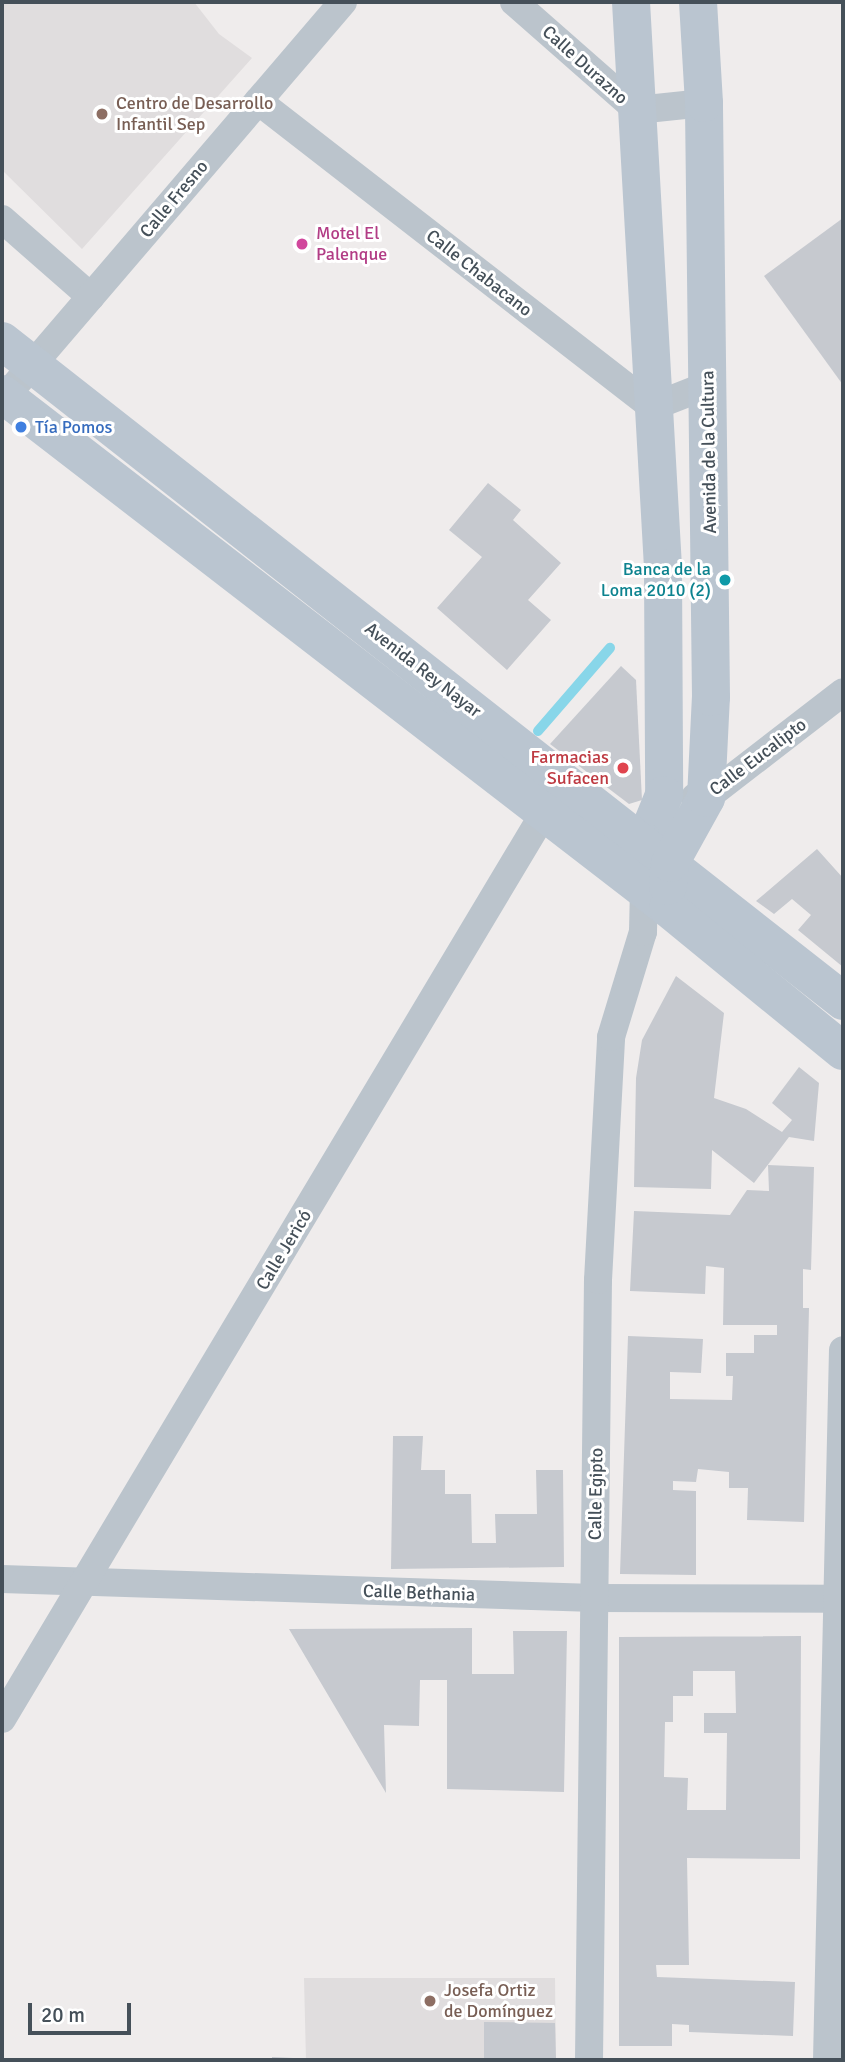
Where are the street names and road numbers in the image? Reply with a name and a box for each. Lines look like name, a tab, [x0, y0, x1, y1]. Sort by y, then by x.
street label: Calle Durazno	[538, 21, 632, 109]
street label: Calle Fresno	[135, 156, 213, 242]
street label: Calle Chabacano	[422, 225, 536, 321]
street label: Avenida de la Cultura	[697, 370, 721, 534]
street label: Avenida Rey Nayar	[360, 618, 486, 722]
street label: Calle Eucalipto	[705, 714, 811, 800]
street label: Calle Jericó	[252, 1206, 316, 1294]
street label: Calle Egipto	[584, 1448, 608, 1540]
street label: Calle Bethania	[363, 1580, 475, 1606]

